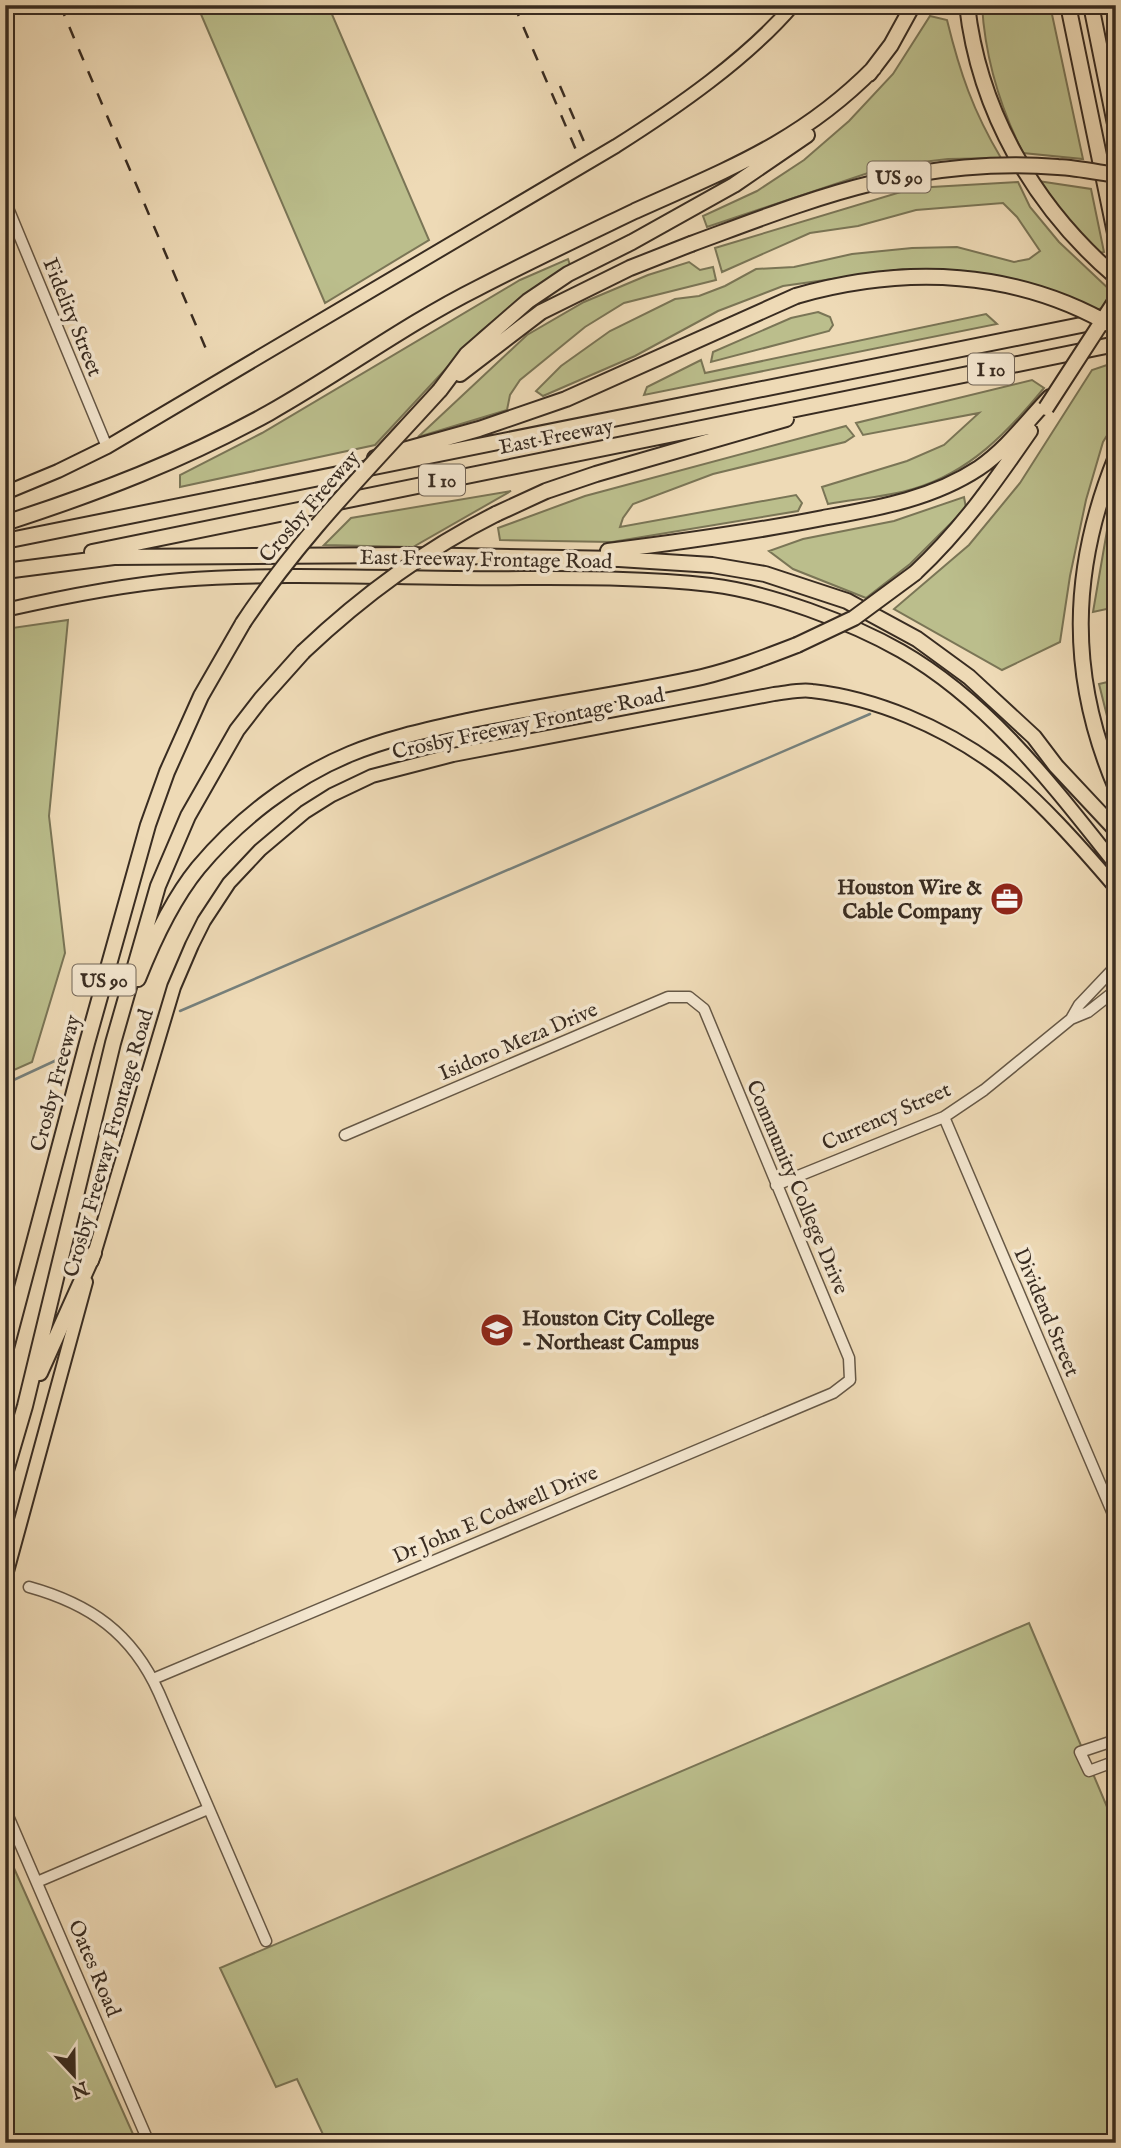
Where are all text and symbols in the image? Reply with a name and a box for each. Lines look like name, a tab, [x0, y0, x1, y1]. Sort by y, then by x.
road number: US 90	[867, 162, 930, 192]
street label: Fidelity Street	[36, 254, 108, 381]
road number: I 10	[968, 354, 1014, 384]
street label: East Freeway	[497, 413, 616, 462]
street label: Crosby Freeway	[254, 445, 367, 569]
road number: I 10	[419, 464, 465, 495]
street label: East Freeway Frontage Road	[359, 545, 613, 576]
street label: Crosby Freeway Frontage Road	[390, 682, 668, 767]
place label: Houston Wire & Cable Company	[837, 875, 983, 926]
office icon: Houston Wire & Cable Company	[988, 880, 1026, 918]
road number: US 90	[72, 964, 136, 996]
street label: Isidoro Meza Drive	[435, 997, 602, 1088]
street label: Crosby Freeway Frontage Road	[58, 1006, 161, 1280]
street label: Crosby Freeway	[25, 1011, 88, 1155]
street label: Community College Drive	[739, 1076, 854, 1299]
street label: Currency Street	[818, 1077, 955, 1158]
street label: Dividend Street	[1006, 1244, 1085, 1381]
place label: Houston City College - Northeast Campus	[522, 1306, 715, 1357]
school or university icon: Houston City College - Northeast Campus	[478, 1311, 516, 1349]
street label: Dr John E Codwell Drive	[389, 1460, 603, 1571]
street label: Oates Road	[61, 1916, 126, 2022]
north arrow	[38, 2039, 108, 2110]
text: N	[67, 2074, 93, 2103]

